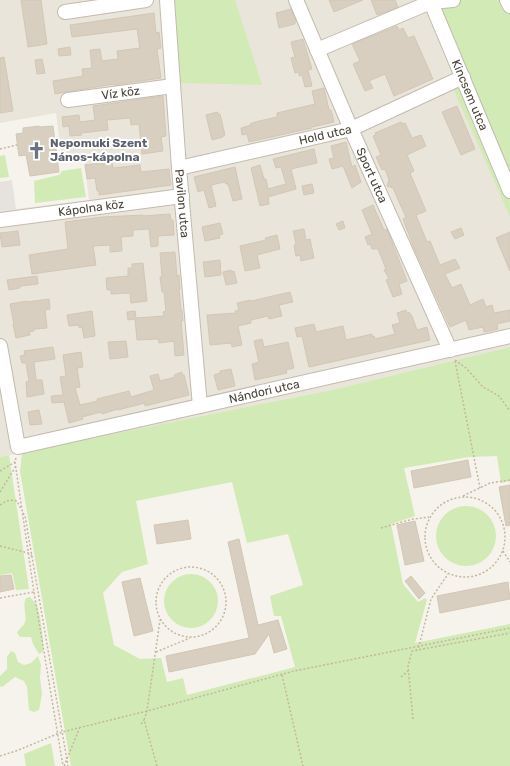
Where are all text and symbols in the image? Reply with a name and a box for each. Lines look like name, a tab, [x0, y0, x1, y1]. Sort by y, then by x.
street label: Kincsem utca	[449, 57, 491, 133]
street label: Víz köz	[100, 84, 141, 102]
street label: Hold utca	[298, 122, 353, 148]
place label: Nepomuki Szent János-kápolna	[50, 136, 148, 164]
church icon: Nepomuki Szent János-kápolna	[27, 140, 47, 160]
street label: Sport utca	[353, 146, 390, 205]
street label: Pavilon utca	[172, 168, 192, 238]
street label: Kápolna köz	[57, 197, 125, 219]
street label: Nándori utca	[228, 377, 301, 406]

